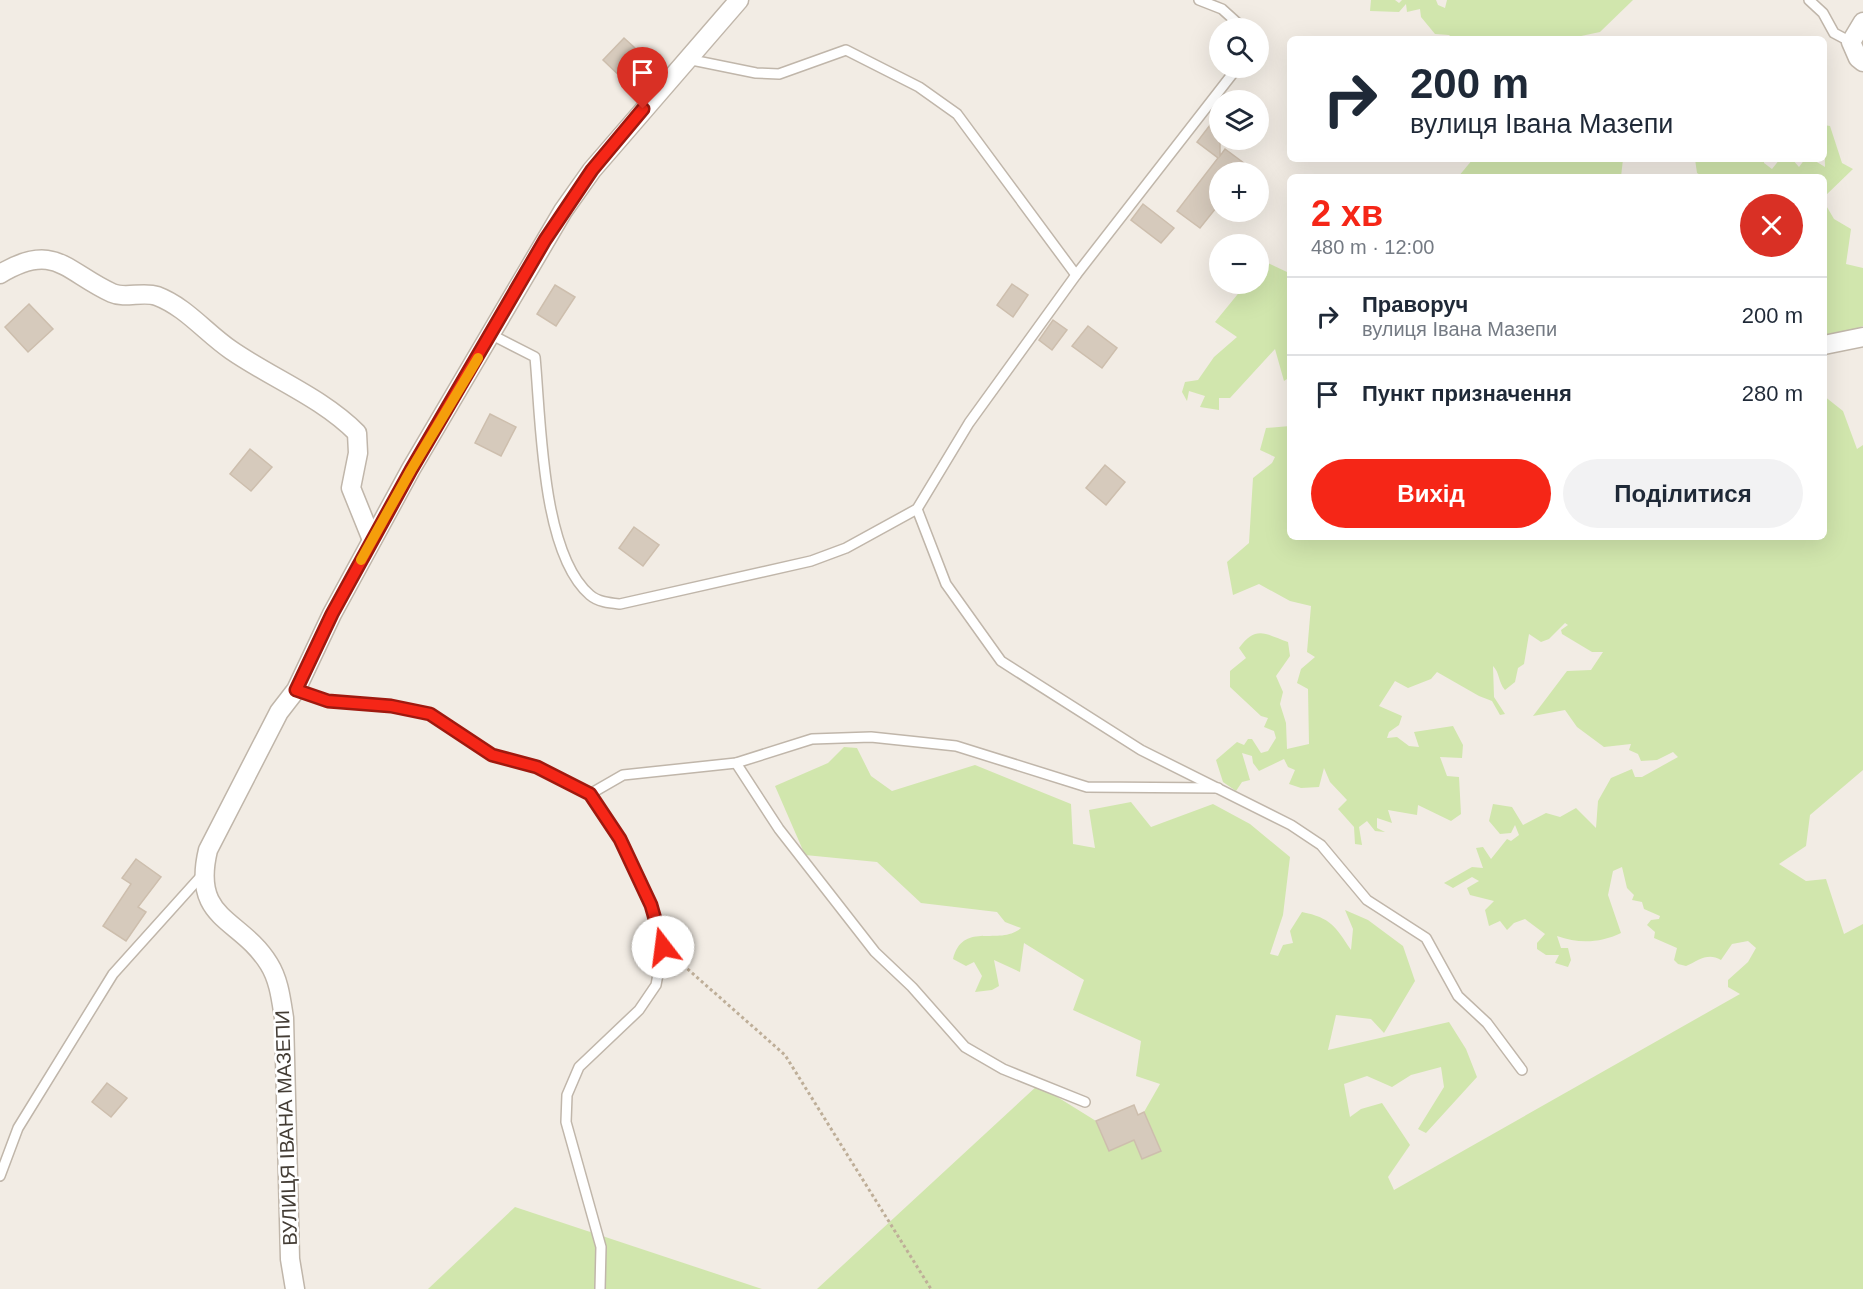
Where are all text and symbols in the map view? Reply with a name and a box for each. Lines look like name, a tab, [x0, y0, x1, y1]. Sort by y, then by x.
map controls	[1209, 18, 1269, 294]
button: search	[1209, 18, 1269, 78]
pin	[617, 47, 668, 109]
icon: arrive	[626, 56, 659, 89]
icon: right	[1311, 60, 1389, 138]
text: 200 m	[1410, 60, 1529, 107]
button: layers	[1209, 90, 1269, 150]
text: вулиця Івана Мазепи	[1410, 109, 1673, 139]
button: +	[1209, 162, 1269, 222]
text: 2 хв	[1311, 193, 1383, 234]
button: close	[1740, 194, 1803, 257]
button: −	[1209, 234, 1269, 294]
text: 480 m · 12:00	[1311, 236, 1434, 258]
text: Праворуч	[1362, 292, 1468, 317]
icon: right	[1311, 300, 1344, 333]
text: 200 m	[1742, 303, 1803, 328]
text: вулиця Івана Мазепи	[1362, 318, 1557, 340]
icon: arrive	[1311, 378, 1344, 411]
text: Пункт призначення	[1362, 381, 1572, 406]
text: 280 m	[1742, 381, 1803, 406]
button: Вихід	[1311, 459, 1551, 528]
button: Поділитися	[1563, 459, 1803, 528]
position arrow	[631, 915, 695, 979]
street label: ВУЛИЦЯ ІВАНА МАЗЕПИ	[271, 1010, 301, 1246]

